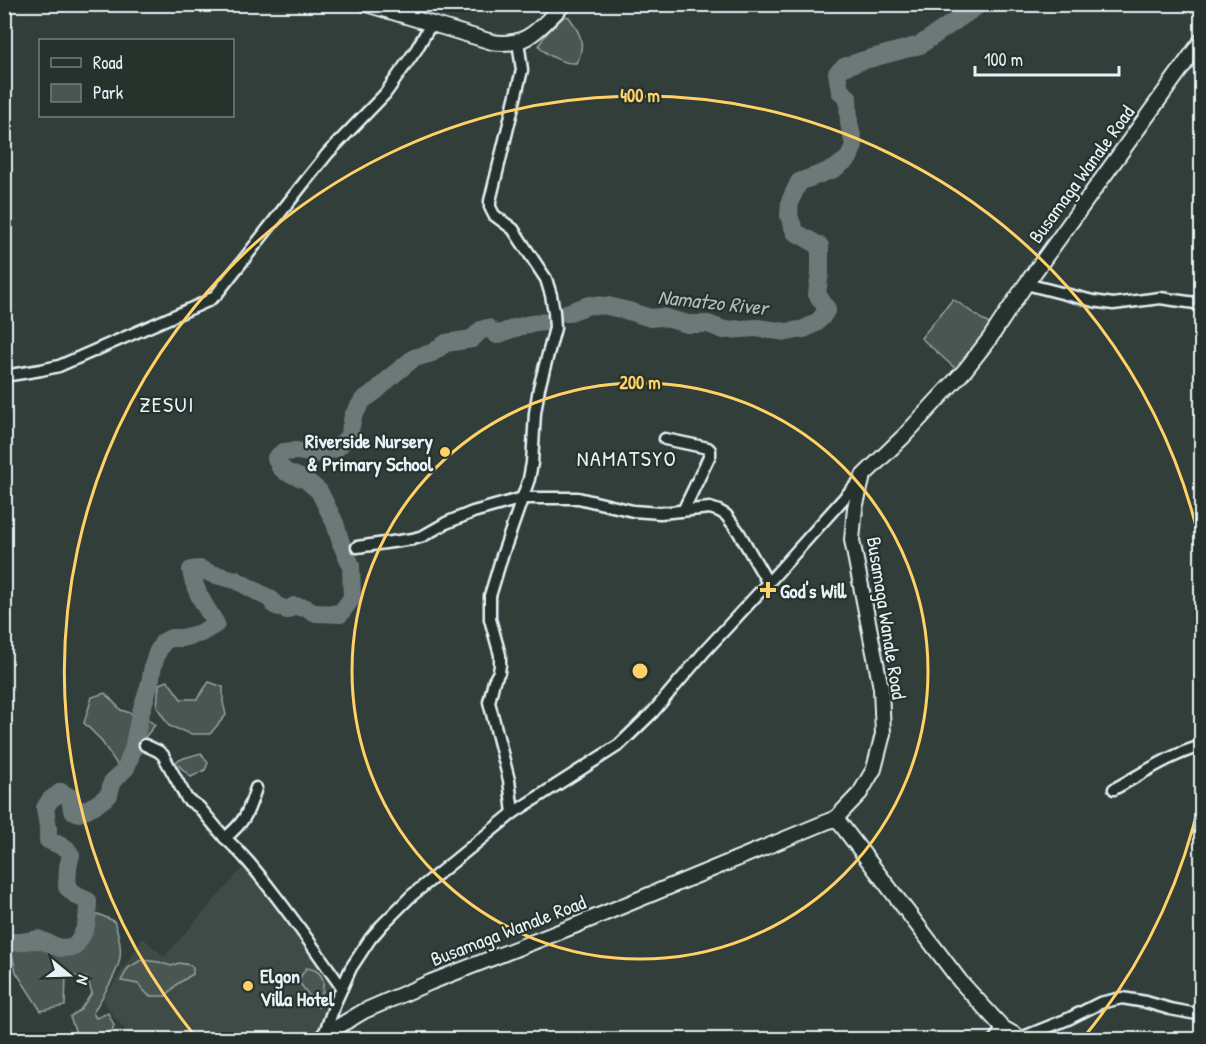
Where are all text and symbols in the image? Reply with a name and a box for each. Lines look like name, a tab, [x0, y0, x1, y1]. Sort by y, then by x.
legend	[39, 39, 234, 117]
scale bar	[975, 39, 1119, 77]
text: 100 m	[984, 47, 1023, 72]
text: Road	[93, 50, 123, 75]
text: Park	[93, 80, 124, 105]
text: 400 m	[620, 83, 660, 108]
street label: Busamaga Wanale Road	[1022, 100, 1140, 248]
water label: Namatzo River	[657, 282, 772, 322]
text: 200 m	[620, 370, 660, 395]
district label: ZESUI	[139, 389, 195, 419]
place label: Riverside Nursery & Primary School	[305, 427, 434, 478]
district label: NAMATSYO	[577, 443, 677, 473]
marker: Riverside Nursery & Primary School	[438, 445, 452, 459]
street label: Busamaga Wanale Road	[861, 535, 913, 701]
place label: God's Will	[780, 577, 848, 604]
marker: God's Will	[761, 583, 775, 597]
centre of rings	[630, 661, 650, 681]
street label: Busamaga Wanale Road	[427, 888, 590, 972]
north arrow	[39, 945, 99, 1005]
place label: Elgon Villa Hotel	[260, 962, 335, 1012]
text: N	[71, 972, 95, 988]
marker: Elgon Villa Hotel	[241, 979, 255, 993]

